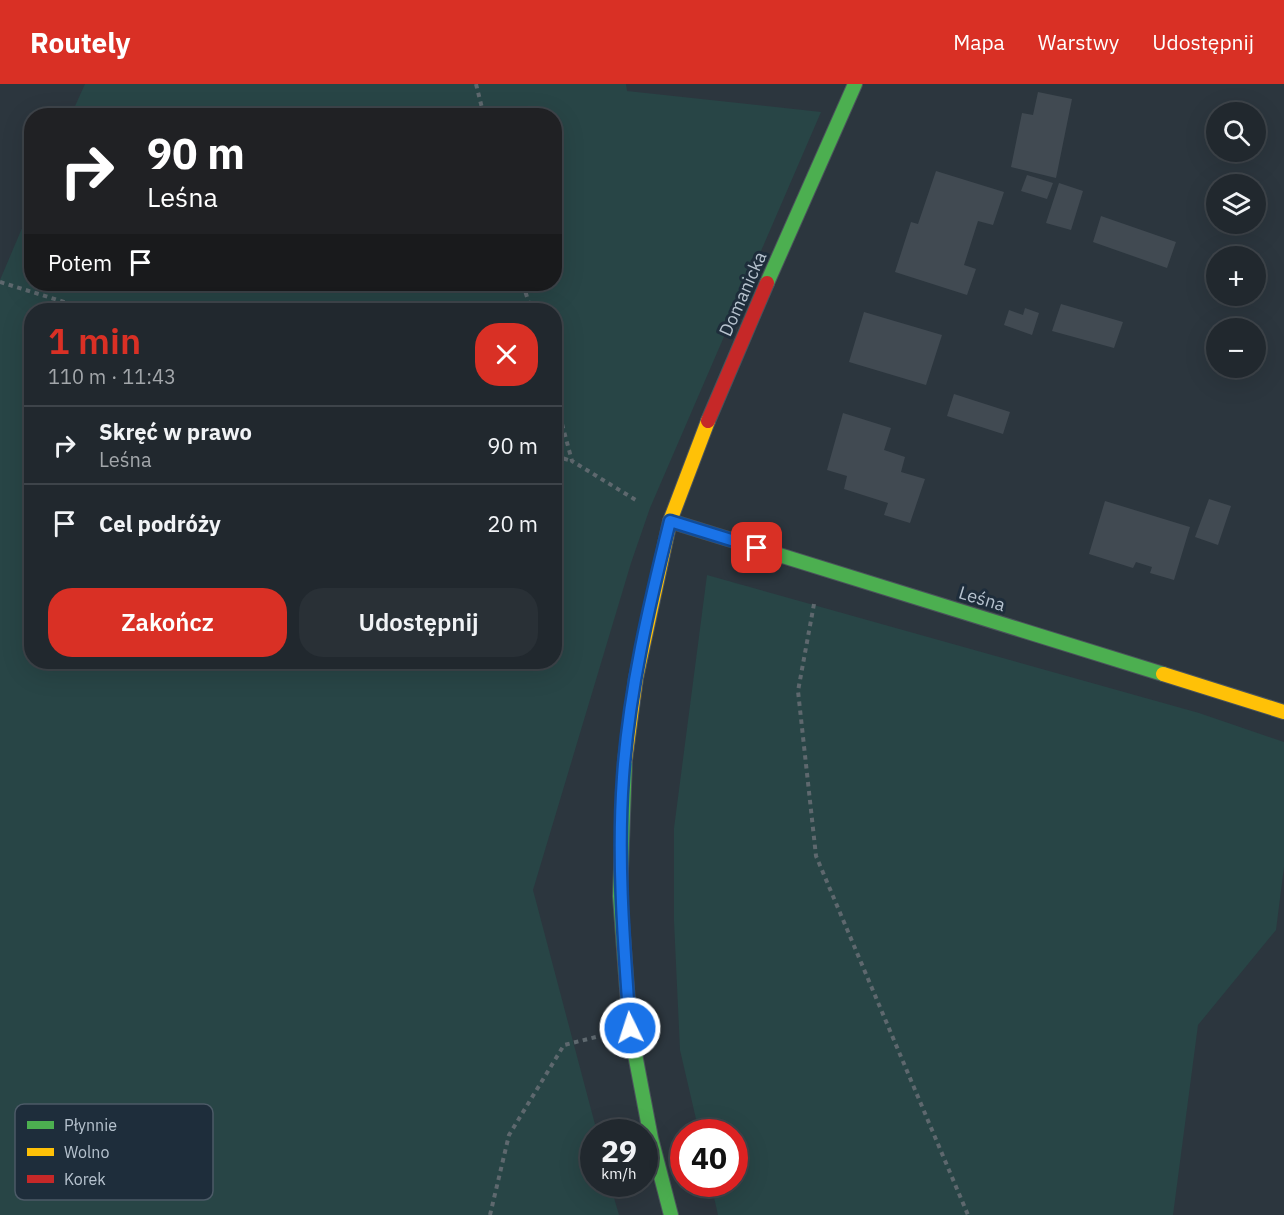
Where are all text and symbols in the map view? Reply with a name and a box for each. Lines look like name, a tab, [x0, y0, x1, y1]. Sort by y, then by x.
text: Routely	[30, 24, 131, 61]
text: Mapa	[953, 28, 1005, 56]
text: Warstwy	[1038, 28, 1119, 56]
text: Udostępnij	[1152, 28, 1254, 56]
map controls	[1206, 102, 1266, 378]
button: search	[1206, 102, 1266, 162]
text: 90 m	[147, 126, 245, 181]
icon: right	[48, 132, 126, 210]
button: layers	[1206, 174, 1266, 234]
text: Leśna	[147, 179, 218, 214]
icon: arrive	[124, 246, 157, 279]
button: +	[1206, 246, 1266, 306]
text: Potem	[48, 248, 112, 277]
street label: Domanicka	[714, 248, 772, 340]
text: 1 min	[48, 317, 141, 364]
button: −	[1206, 318, 1266, 378]
button: close	[475, 323, 538, 386]
text: 110 m · 11:43	[48, 363, 176, 390]
text: Skręć w prawo	[99, 417, 252, 446]
icon: right	[48, 429, 81, 462]
text: 90 m	[487, 431, 538, 460]
text: Leśna	[99, 446, 152, 473]
icon: arrive	[48, 507, 81, 540]
text: Cel podróży	[99, 509, 221, 538]
text: 20 m	[487, 509, 538, 538]
pin	[731, 522, 782, 573]
icon: arrive	[740, 531, 773, 564]
street label: Leśna	[956, 581, 1009, 617]
button: Zakończ	[48, 588, 287, 657]
button: Udostępnij	[299, 588, 538, 657]
position arrow	[598, 996, 662, 1060]
legend	[15, 1104, 213, 1200]
text: Płynnie	[64, 1115, 117, 1135]
speed limit sign: 40	[670, 1119, 748, 1197]
text: 29	[601, 1131, 637, 1170]
text: Wolno	[64, 1142, 109, 1162]
text: km/h	[601, 1164, 637, 1183]
text: Korek	[64, 1169, 106, 1189]

